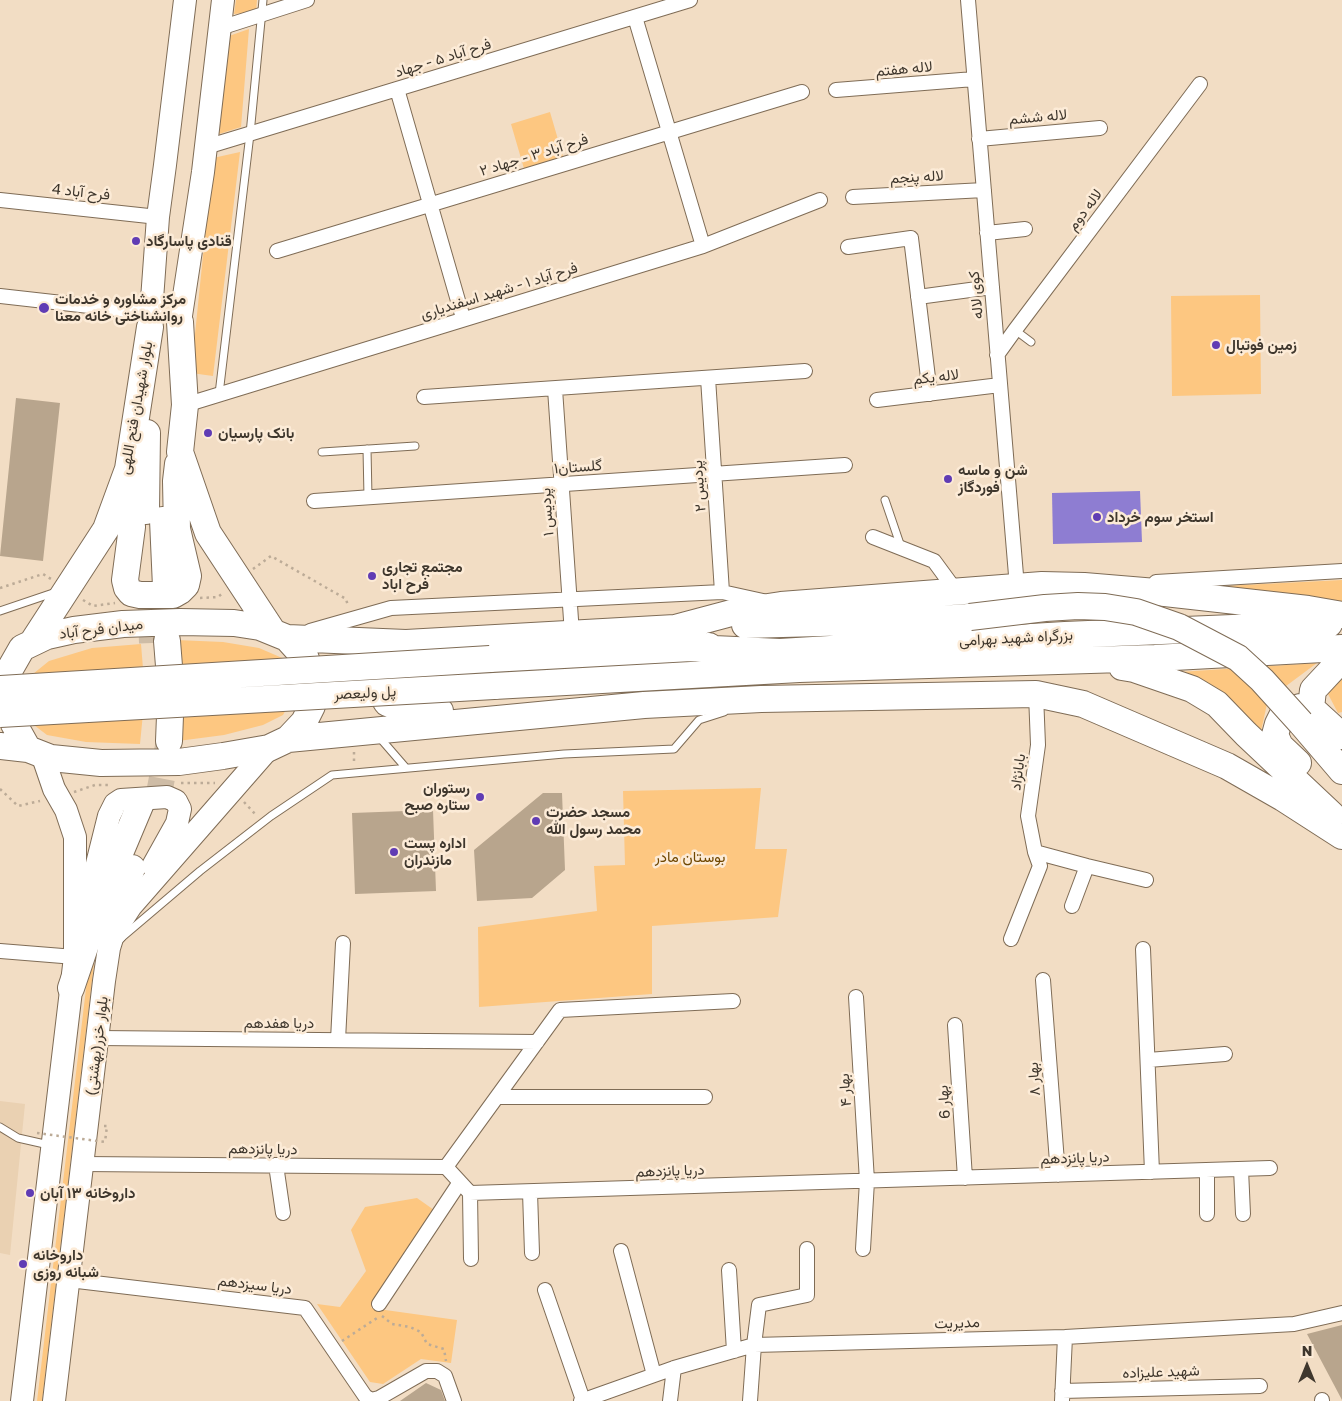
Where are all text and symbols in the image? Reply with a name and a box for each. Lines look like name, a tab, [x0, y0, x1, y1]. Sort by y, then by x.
street label: فرح آباد ۵ - جهاد	[393, 35, 493, 81]
street label: لاله هفتم	[875, 58, 933, 80]
street label: لاله ششم	[1008, 105, 1068, 129]
street label: فرح آباد ۳ - جهاد ۲	[478, 130, 590, 180]
street label: لاله پنجم	[890, 167, 944, 187]
street label: فرح آباد 4	[51, 180, 111, 204]
street label: لاله دوم	[1064, 186, 1106, 234]
place label: قنادی پاسارگاد	[146, 232, 232, 250]
marker: قنادی پاسارگاد	[130, 235, 142, 247]
street label: فرح آباد ۱ - شهید اسفندیاری	[418, 259, 580, 323]
street label: کوی لاله	[965, 270, 987, 320]
place label: مرکز مشاوره و خدمات روانشناختی خانه معنا	[55, 290, 186, 325]
marker: مرکز مشاوره و خدمات روانشناختی خانه معنا	[37, 301, 51, 315]
place label: زمین فوتبال	[1226, 336, 1297, 354]
marker: زمین فوتبال	[1210, 339, 1222, 351]
street label: بلوار شهیدان فتح اللهی	[115, 340, 157, 476]
street label: لاله یکم	[912, 365, 960, 389]
place label: بانک پارسیان	[218, 424, 294, 442]
marker: بانک پارسیان	[202, 427, 214, 439]
street label: گلستان۱	[553, 456, 603, 478]
street label: پردیس ۲	[688, 460, 710, 512]
place label: شن و ماسه فوردگاز	[958, 461, 1028, 496]
marker: شن و ماسه فوردگاز	[942, 473, 954, 485]
street label: پردیس ۱	[536, 487, 558, 537]
place label: استخر سوم خرداد	[1107, 508, 1214, 526]
marker: استخر سوم خرداد	[1091, 511, 1103, 523]
place label: مجتمع تجاری فرح اباد	[382, 558, 463, 593]
marker: مجتمع تجاری فرح اباد	[366, 570, 378, 582]
street label: میدان فرح آباد	[58, 615, 144, 643]
street label: بزرگراه شهید بهرامی	[959, 626, 1073, 650]
street label: پل ولیعصر	[333, 682, 397, 704]
street label: بابانژاد	[1007, 753, 1029, 791]
place label: رستوران ستاره صبح	[404, 779, 470, 814]
marker: رستوران ستاره صبح	[474, 791, 486, 803]
place label: مسجد حضرت محمد رسول الله	[546, 803, 641, 838]
marker: مسجد حضرت محمد رسول الله	[530, 815, 542, 827]
place label: اداره پست مازندران	[404, 834, 466, 869]
marker: اداره پست مازندران	[388, 846, 400, 858]
park label: بوستان مادر	[655, 848, 725, 866]
street label: بلوار خزر(بهشتی)	[82, 995, 112, 1097]
street label: دریا هفدهم	[244, 1014, 314, 1032]
street label: بهار ۸	[1024, 1062, 1044, 1096]
street label: بهار ۴	[835, 1073, 855, 1107]
street label: بهار 6	[934, 1085, 954, 1119]
street label: دریا پانزدهم	[228, 1139, 298, 1159]
street label: دریا پانزدهم	[1040, 1148, 1110, 1168]
street label: دریا پانزدهم	[635, 1161, 705, 1181]
place label: داروخانه ١٣ آبان	[40, 1184, 136, 1202]
marker: داروخانه ١٣ آبان	[24, 1187, 36, 1199]
place label: داروخانه شبانه روزی	[33, 1246, 99, 1281]
marker: داروخانه شبانه روزی	[17, 1258, 29, 1270]
street label: دریا سیزدهم	[217, 1272, 293, 1298]
street label: مدیریت	[934, 1313, 980, 1333]
north arrow	[1282, 1341, 1332, 1391]
text: N	[1302, 1342, 1312, 1359]
street label: شهید علیزاده	[1122, 1362, 1200, 1382]

